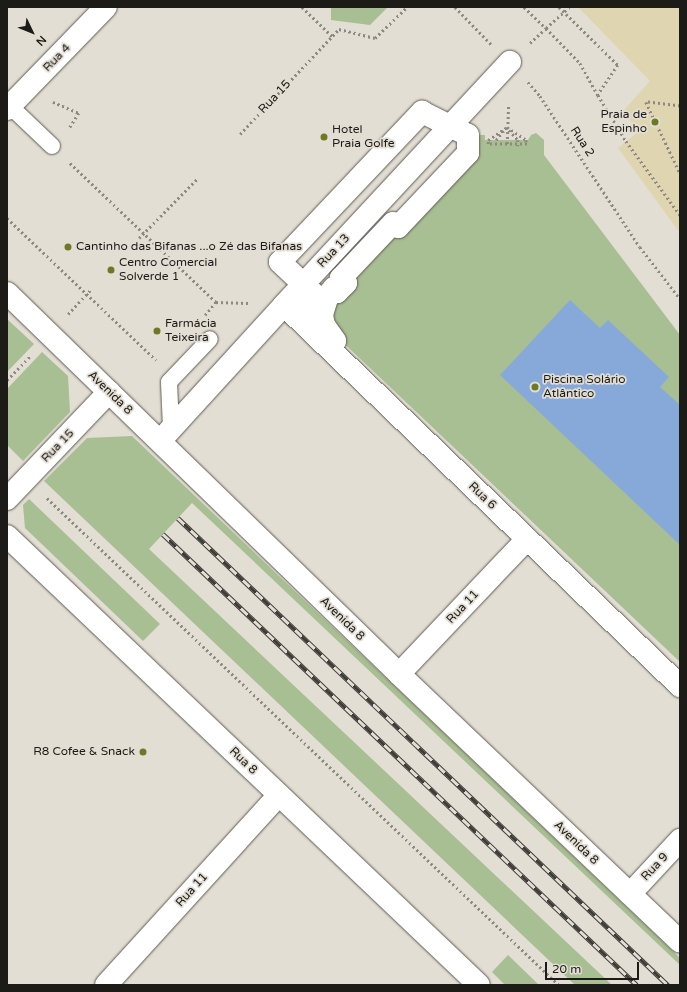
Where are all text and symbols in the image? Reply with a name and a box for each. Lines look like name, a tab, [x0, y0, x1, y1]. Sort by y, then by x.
north arrow	[12, 12, 52, 52]
text: N	[33, 33, 49, 48]
street label: Rua 4	[40, 41, 74, 75]
street label: Rua 15	[256, 77, 294, 117]
place label: Praia de Espinho	[600, 108, 647, 136]
marker: Praia de Espinho	[650, 117, 660, 127]
place label: Hotel Praia Golfe	[332, 123, 395, 151]
street label: Rua 2	[567, 124, 597, 160]
marker: Hotel Praia Golfe	[319, 132, 329, 142]
street label: Rua 13	[315, 231, 353, 271]
place label: Cantinho das Bifanas ...o Zé das Bifanas	[76, 240, 302, 254]
marker: Cantinho das Bifanas ...o Zé das Bifanas	[63, 242, 73, 252]
place label: Centro Comercial Solverde 1	[119, 256, 217, 284]
marker: Centro Comercial Solverde 1	[106, 265, 116, 275]
place label: Farmácia Teixeira	[165, 317, 217, 345]
marker: Farmácia Teixeira	[152, 326, 162, 336]
street label: Avenida 8	[85, 368, 135, 418]
place label: Piscina Solário Atlântico	[543, 373, 626, 401]
marker: Piscina Solário Atlântico	[530, 382, 540, 392]
street label: Rua 15	[39, 426, 77, 466]
street label: Rua 6	[465, 479, 499, 513]
street label: Rua 11	[444, 587, 482, 627]
street label: Avenida 8	[317, 594, 367, 644]
street label: Rua 8	[226, 744, 260, 778]
place label: R8 Cofee & Snack	[33, 745, 135, 759]
marker: R8 Cofee & Snack	[138, 747, 148, 757]
street label: Avenida 8	[551, 818, 601, 868]
street label: Rua 9	[638, 850, 672, 884]
street label: Rua 11	[173, 870, 211, 910]
scale bar	[547, 954, 641, 980]
text: 20 m	[552, 962, 581, 976]

